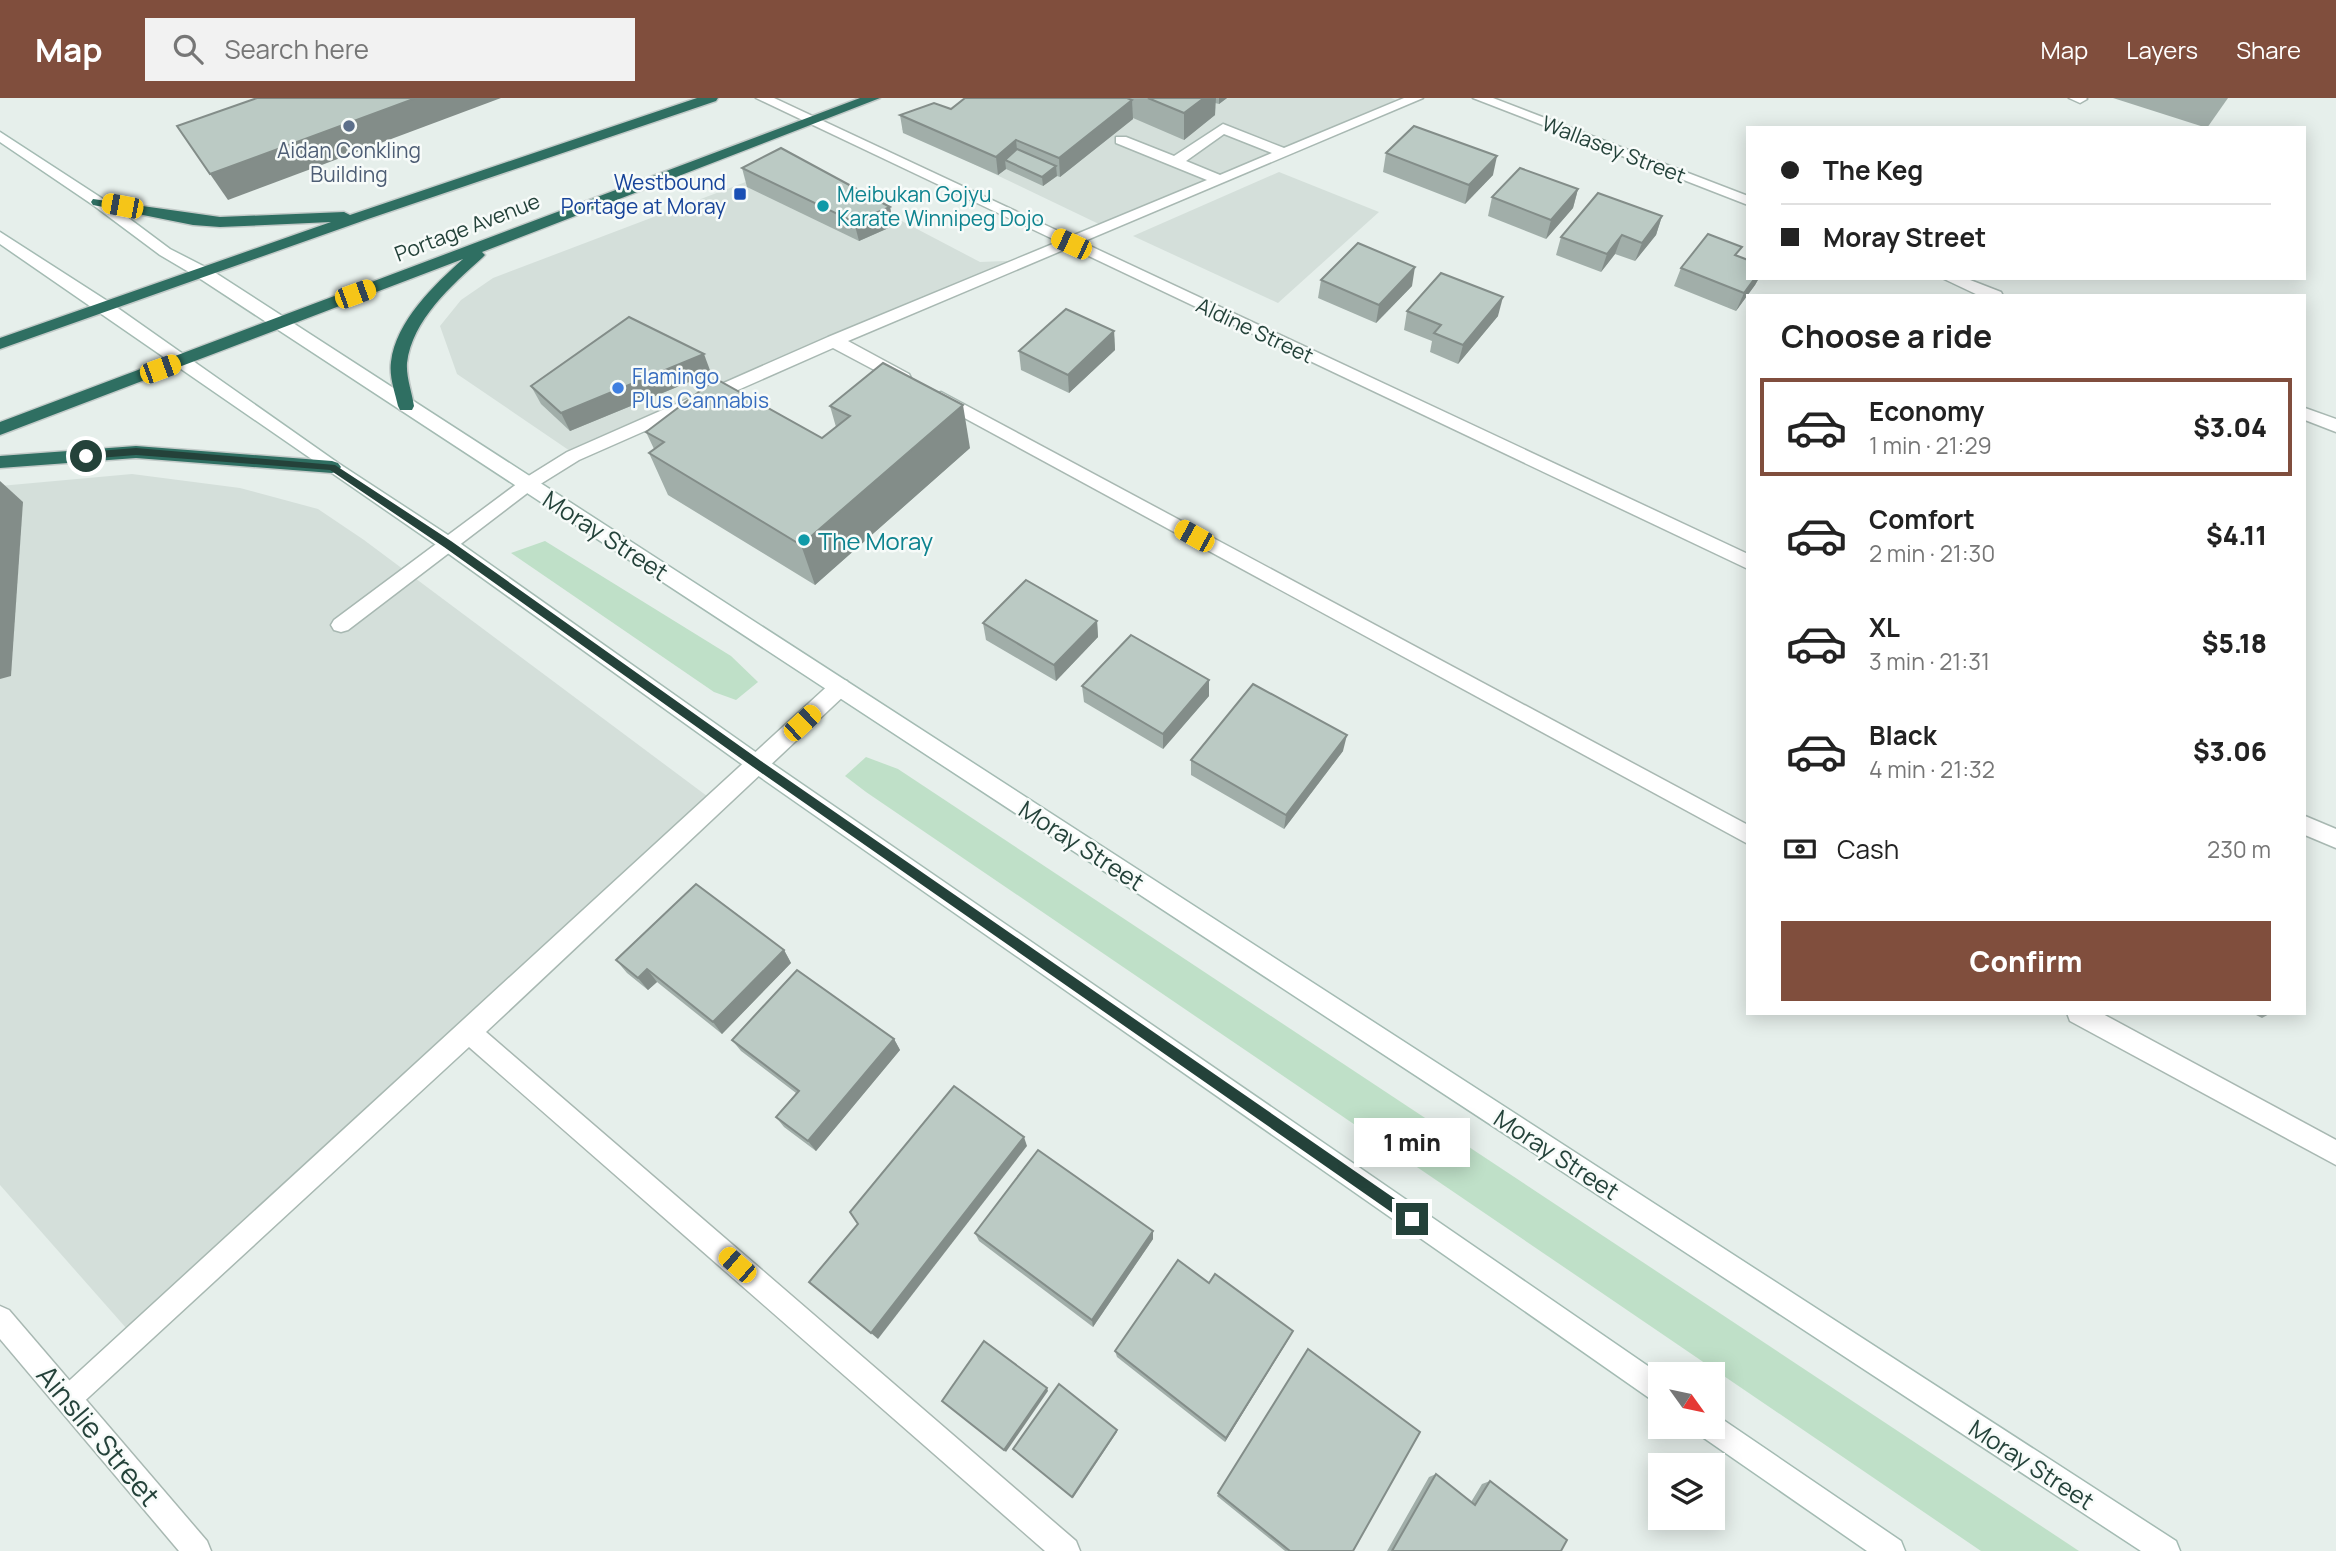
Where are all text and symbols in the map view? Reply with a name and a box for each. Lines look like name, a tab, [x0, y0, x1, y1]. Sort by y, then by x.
search box	[145, 18, 635, 81]
text: Map	[35, 27, 103, 72]
icon: search	[169, 30, 207, 68]
text: Search here	[225, 31, 369, 67]
text: Map	[2041, 33, 2088, 66]
text: Layers	[2126, 33, 2198, 66]
text: Share	[2236, 33, 2301, 66]
street label: Wallasey Street	[1538, 109, 1690, 189]
marker: Aidan Conkling Building	[341, 118, 357, 134]
place label: Aidan Conkling Building	[277, 136, 421, 188]
text: The Keg	[1823, 152, 1923, 188]
place label: Westbound Portage at Moray	[561, 168, 726, 220]
place label: Meibukan Gojyu Karate Winnipeg Dojo	[837, 180, 1044, 232]
street label: Portage Avenue	[390, 186, 544, 268]
marker: Westbound Portage at Moray	[732, 186, 748, 202]
car	[100, 192, 145, 220]
marker: Meibukan Gojyu Karate Winnipeg Dojo	[815, 198, 831, 214]
text: Moray Street	[1823, 219, 1986, 255]
car	[1048, 226, 1095, 262]
car	[332, 277, 379, 311]
street label: Aldine Street	[1192, 291, 1318, 369]
text: Choose a ride	[1781, 314, 1992, 358]
car	[137, 352, 184, 386]
place label: Flamingo Plus Cannabis	[632, 362, 769, 414]
marker: Flamingo Plus Cannabis	[610, 380, 626, 396]
text: Economy	[1869, 393, 1984, 429]
icon: car	[1785, 396, 1848, 459]
text: $3.04	[2193, 409, 2267, 445]
text: 1 min · 21:29	[1869, 429, 1992, 461]
route start	[70, 440, 102, 472]
street label: Moray Street	[537, 482, 675, 588]
text: Comfort	[1869, 501, 1975, 537]
icon: car	[1785, 504, 1848, 567]
car	[1171, 517, 1218, 555]
text: $4.11	[2206, 517, 2267, 553]
place label: The Moray	[818, 524, 934, 557]
marker: The Moray	[796, 532, 812, 548]
text: 2 min · 21:30	[1869, 537, 1995, 569]
text: XL	[1869, 609, 1900, 645]
icon: car	[1785, 612, 1848, 675]
text: $5.18	[2202, 625, 2267, 661]
text: 3 min · 21:31	[1869, 645, 1990, 677]
car	[780, 701, 825, 745]
text: Black	[1869, 717, 1937, 753]
icon: car	[1785, 720, 1848, 783]
text: $3.06	[2193, 733, 2267, 769]
text: 4 min · 21:32	[1869, 753, 1995, 785]
street label: Moray Street	[1013, 792, 1151, 898]
icon: cash	[1781, 830, 1819, 868]
text: Cash	[1837, 831, 1899, 867]
text: 230 m	[2207, 833, 2271, 865]
button: Confirm	[1781, 921, 2271, 1001]
street label: Moray Street	[1488, 1101, 1626, 1207]
callout: 1 min	[1354, 1118, 1470, 1166]
text: 1 min	[1383, 1126, 1441, 1158]
route end	[1396, 1203, 1428, 1235]
car	[715, 1243, 760, 1287]
street label: Ainslie Street	[29, 1357, 169, 1513]
north arrow	[1648, 1362, 1726, 1438]
map controls	[1648, 1362, 1725, 1530]
street label: Moray Street	[1963, 1411, 2101, 1517]
button: layers	[1648, 1453, 1725, 1530]

